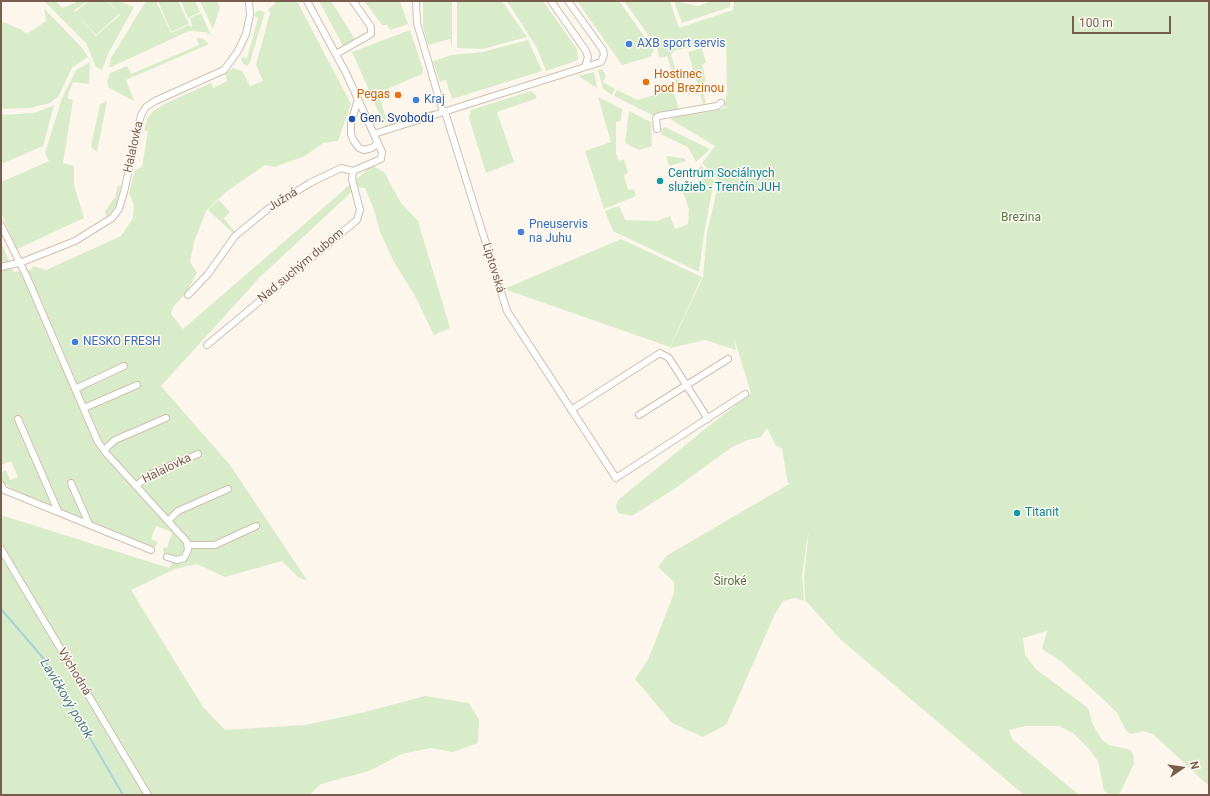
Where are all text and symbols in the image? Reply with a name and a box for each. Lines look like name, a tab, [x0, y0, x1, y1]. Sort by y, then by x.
scale bar	[1074, 8, 1173, 34]
text: 100 m	[1079, 16, 1113, 30]
place label: AXB sport servis	[637, 37, 725, 51]
marker: AXB sport servis	[624, 39, 634, 49]
place label: Hostinec pod Brezinou	[654, 68, 724, 96]
marker: Hostinec pod Brezinou	[641, 77, 651, 87]
place label: Pegas	[357, 88, 390, 102]
marker: Pegas	[393, 90, 403, 100]
place label: Kraj	[424, 93, 445, 107]
marker: Kraj	[411, 95, 421, 105]
place label: Gen. Svobodu	[360, 112, 434, 126]
marker: Gen. Svobodu	[347, 114, 357, 124]
street label: Halalovka	[121, 120, 147, 174]
place label: Centrum Sociálnych služieb - Trenčín JUH	[668, 167, 780, 195]
marker: Centrum Sociálnych služieb - Trenčín JUH	[655, 176, 665, 186]
street label: Južná	[265, 185, 301, 215]
park label: Brezina	[1001, 211, 1041, 225]
place label: Pneuservis na Juhu	[529, 218, 588, 246]
street label: Nad suchým dubom	[255, 226, 347, 306]
marker: Pneuservis na Juhu	[516, 227, 526, 237]
street label: Liptovská	[479, 241, 507, 295]
place label: NESKO FRESH	[83, 335, 161, 349]
marker: NESKO FRESH	[70, 337, 80, 347]
street label: Halalovka	[140, 451, 194, 487]
place label: Titanit	[1025, 506, 1059, 520]
marker: Titanit	[1012, 508, 1022, 518]
park label: Široké	[713, 575, 747, 589]
street label: Východná	[54, 646, 94, 698]
water label: Lavičkový potok	[36, 656, 96, 742]
north arrow	[1162, 748, 1202, 788]
text: N	[1187, 760, 1201, 770]

